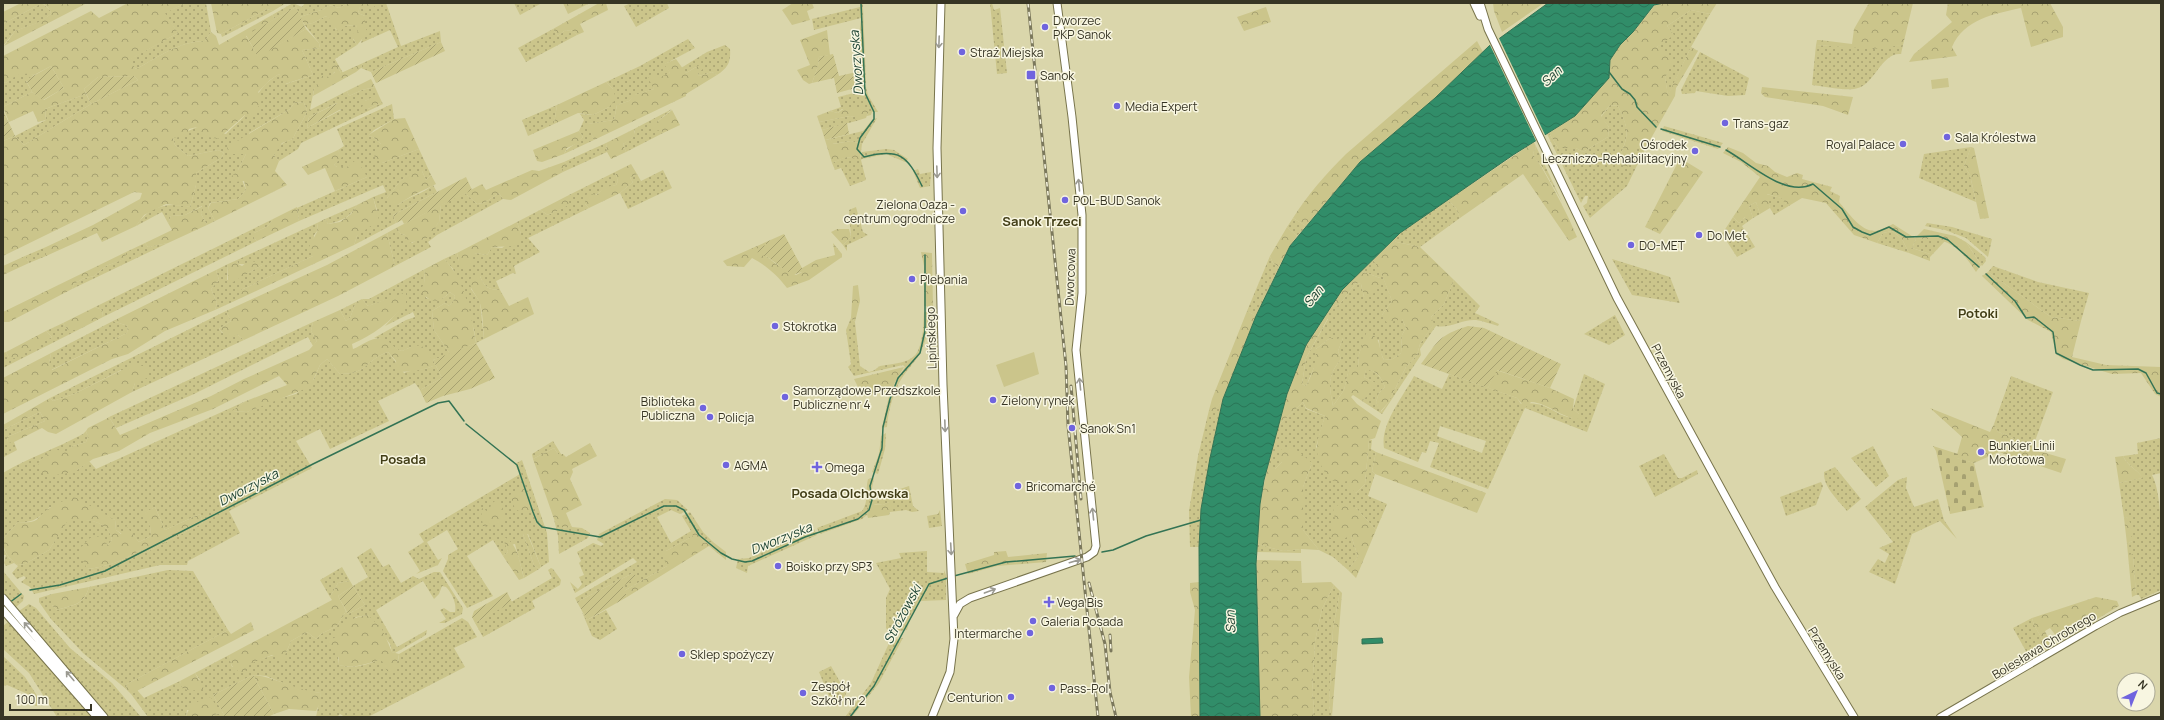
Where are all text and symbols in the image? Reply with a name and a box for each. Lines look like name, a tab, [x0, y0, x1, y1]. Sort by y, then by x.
place label: Dworzec PKP Sanok	[1053, 12, 1112, 43]
marker: Dworzec PKP Sanok	[1040, 22, 1050, 32]
water label: Dworzyska	[845, 29, 867, 96]
one-way arrow	[936, 35, 943, 48]
place label: Straż Miejska	[970, 44, 1044, 61]
marker: Straż Miejska	[957, 47, 967, 57]
water label: San	[1536, 61, 1566, 90]
place label: Sanok	[1040, 67, 1075, 84]
marker: Sanok	[1025, 69, 1037, 81]
place label: Media Expert	[1125, 98, 1198, 115]
marker: Media Expert	[1112, 101, 1122, 111]
place label: Trans-gaz	[1733, 115, 1789, 132]
marker: Trans-gaz	[1720, 118, 1730, 128]
place label: Sala Królestwa	[1955, 129, 2036, 146]
marker: Sala Królestwa	[1942, 132, 1952, 142]
place label: Ośrodek Leczniczo-Rehabilitacyjny	[1542, 136, 1688, 167]
place label: Royal Palace	[1826, 136, 1895, 153]
marker: Royal Palace	[1898, 139, 1908, 149]
marker: Ośrodek Leczniczo-Rehabilitacyjny	[1690, 146, 1700, 156]
one-way arrow	[934, 165, 941, 178]
one-way arrow	[1075, 179, 1083, 192]
place label: POL-BUD Sanok	[1073, 192, 1162, 209]
marker: POL-BUD Sanok	[1060, 195, 1070, 205]
place label: Zielona Oaza - centrum ogrodnicze	[844, 196, 955, 227]
marker: Zielona Oaza - centrum ogrodnicze	[958, 206, 968, 216]
district label: Sanok Trzeci	[1002, 212, 1082, 230]
place label: Do Met	[1707, 227, 1747, 244]
marker: Do Met	[1694, 230, 1704, 240]
place label: DO-MET	[1639, 237, 1686, 254]
marker: DO-MET	[1626, 240, 1636, 250]
street label: Dworcowa	[1061, 248, 1079, 306]
place label: Plebania	[920, 271, 967, 288]
marker: Plebania	[907, 274, 917, 284]
water label: San	[1299, 280, 1328, 311]
district label: Potoki	[1958, 304, 1998, 322]
street label: Lipińskiego	[921, 307, 941, 369]
place label: Stokrotka	[783, 318, 837, 335]
marker: Stokrotka	[770, 321, 780, 331]
street label: Przemyska	[1648, 341, 1690, 401]
one-way arrow	[1076, 378, 1084, 391]
place label: Samorządowe Przedszkole Publiczne nr 4	[793, 382, 941, 413]
marker: Samorządowe Przedszkole Publiczne nr 4	[780, 392, 790, 402]
place label: Zielony rynek	[1001, 392, 1075, 409]
place label: Biblioteka Publiczna	[641, 393, 695, 424]
marker: Zielony rynek	[988, 395, 998, 405]
marker: Biblioteka Publiczna	[698, 403, 708, 413]
place label: Policja	[718, 409, 754, 426]
marker: Policja	[705, 412, 715, 422]
one-way arrow	[941, 419, 949, 432]
place label: Sanok Sn1	[1080, 420, 1136, 437]
marker: Sanok Sn1	[1067, 423, 1077, 433]
place label: Bunkier Linii Mołotowa	[1989, 437, 2055, 468]
marker: Bunkier Linii Mołotowa	[1976, 447, 1986, 457]
district label: Posada	[380, 450, 426, 468]
place label: AGMA	[734, 457, 768, 474]
place label: Omega	[825, 459, 865, 476]
marker: AGMA	[721, 460, 731, 470]
marker: Omega	[812, 462, 822, 472]
water label: Dworzyska	[215, 464, 282, 510]
place label: Bricomarché	[1026, 478, 1096, 495]
marker: Bricomarché	[1013, 481, 1023, 491]
district label: Posada Olchowska	[791, 484, 909, 502]
one-way arrow	[1089, 508, 1097, 521]
water label: Dworzyska	[748, 517, 815, 558]
one-way arrow	[947, 542, 954, 555]
one-way arrow	[1069, 557, 1082, 564]
place label: Boisko przy SP3	[786, 558, 872, 575]
marker: Boisko przy SP3	[773, 561, 783, 571]
water label: Stróżowski	[879, 579, 926, 647]
one-way arrow	[983, 587, 996, 594]
place label: Vega Bis	[1057, 594, 1103, 611]
marker: Vega Bis	[1044, 597, 1054, 607]
street label: Bolesława Chrobrego	[1989, 607, 2099, 683]
water label: San	[1221, 609, 1239, 634]
place label: Galeria Posada	[1041, 613, 1123, 630]
marker: Galeria Posada	[1028, 616, 1038, 626]
one-way arrow	[24, 622, 33, 633]
street label: Przemyska	[1804, 623, 1850, 683]
place label: Intermarche	[954, 625, 1022, 642]
marker: Intermarche	[1025, 628, 1035, 638]
place label: Sklep spożyczy	[690, 646, 775, 663]
marker: Sklep spożyczy	[677, 649, 687, 659]
one-way arrow	[66, 671, 75, 682]
north arrow	[2116, 672, 2156, 712]
text: N	[2135, 676, 2151, 693]
place label: Zespół Szkół nr 2	[811, 678, 865, 709]
place label: Pass-Pol	[1060, 680, 1108, 697]
marker: Pass-Pol	[1047, 683, 1057, 693]
scale bar	[10, 686, 91, 712]
marker: Zespół Szkół nr 2	[798, 688, 808, 698]
place label: Centurion	[947, 689, 1003, 706]
text: 100 m	[16, 691, 48, 708]
marker: Centurion	[1006, 692, 1016, 702]

